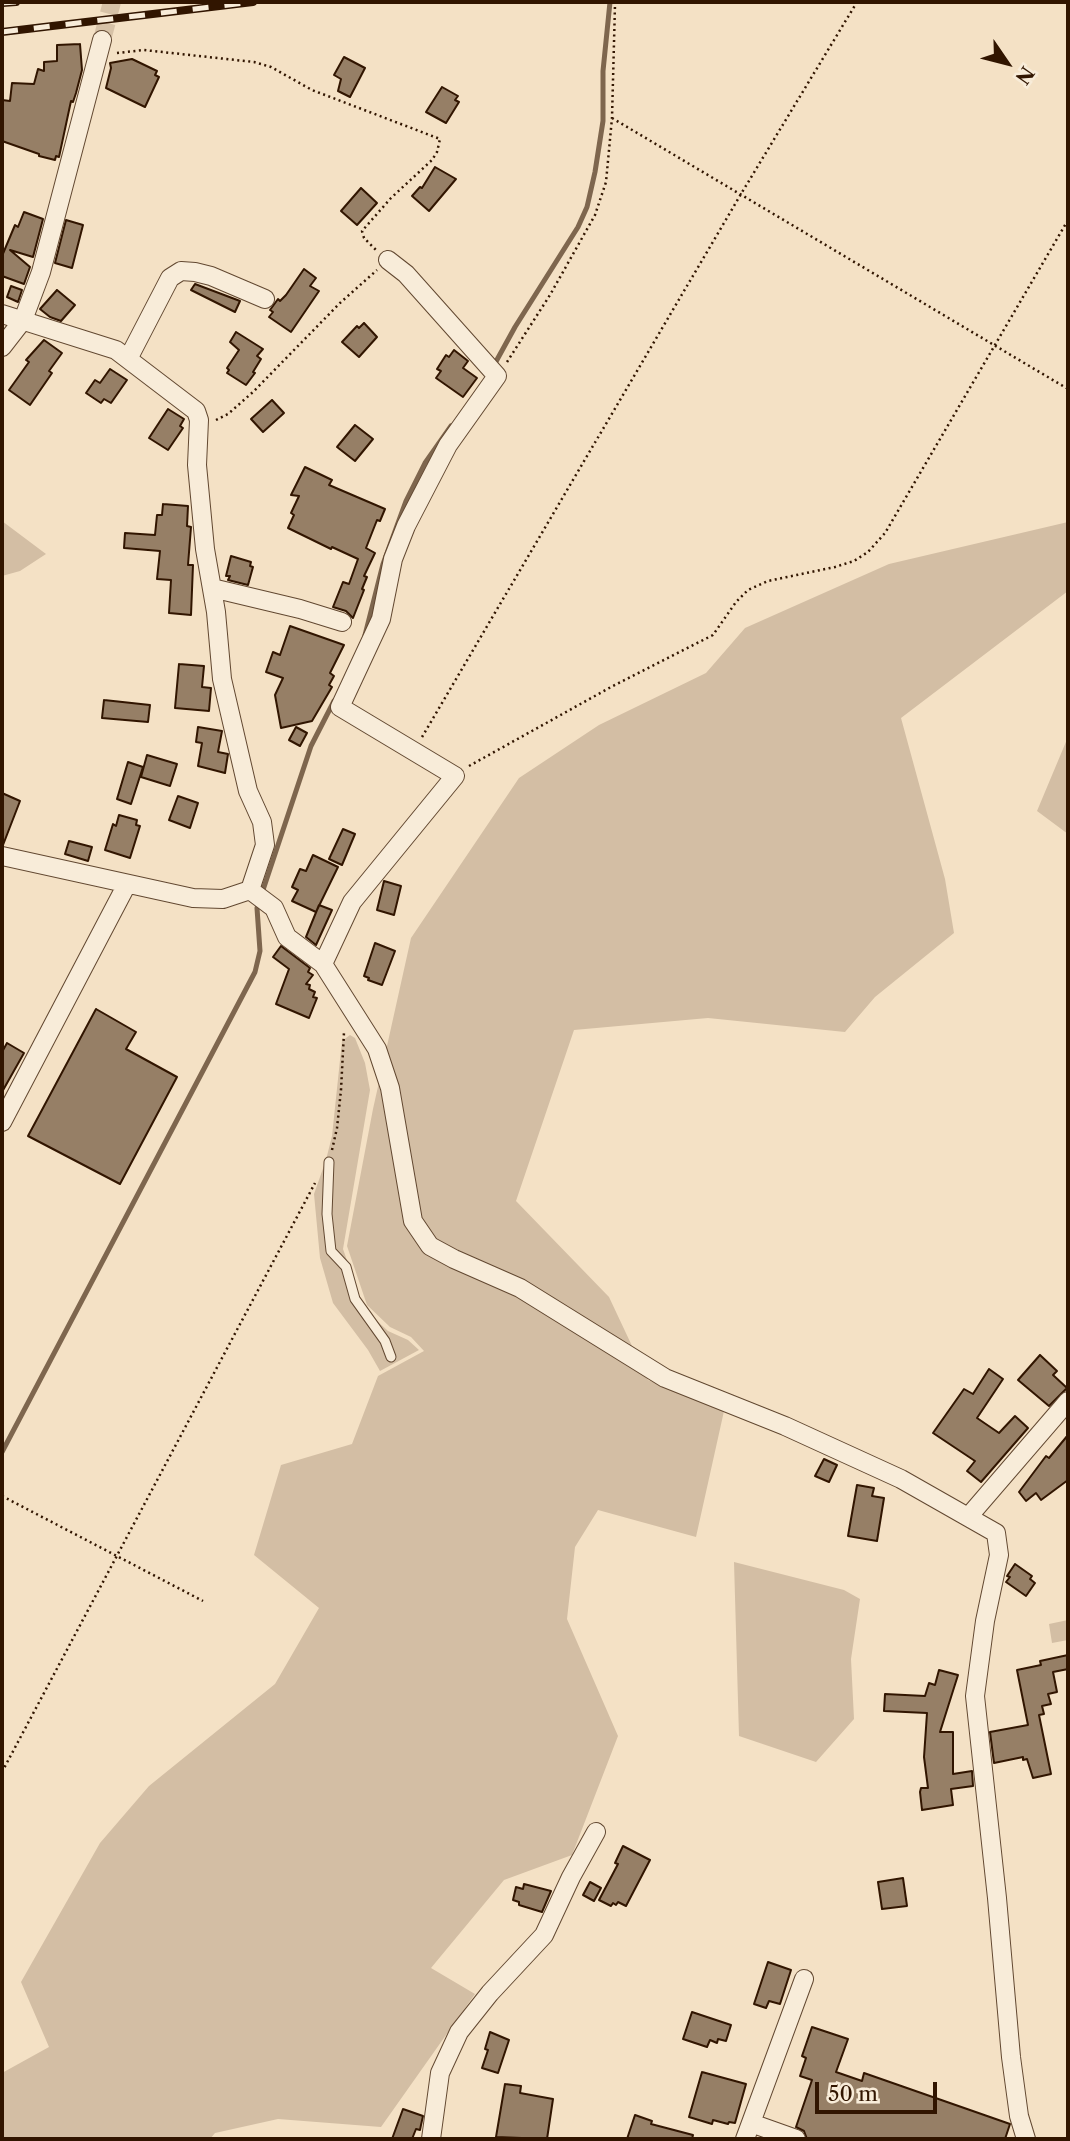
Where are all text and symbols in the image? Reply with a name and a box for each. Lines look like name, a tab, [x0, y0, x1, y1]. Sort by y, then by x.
north arrow	[972, 28, 1042, 98]
text: N	[1010, 62, 1039, 89]
scale bar	[818, 2068, 940, 2112]
text: 50 m	[828, 2081, 878, 2106]

